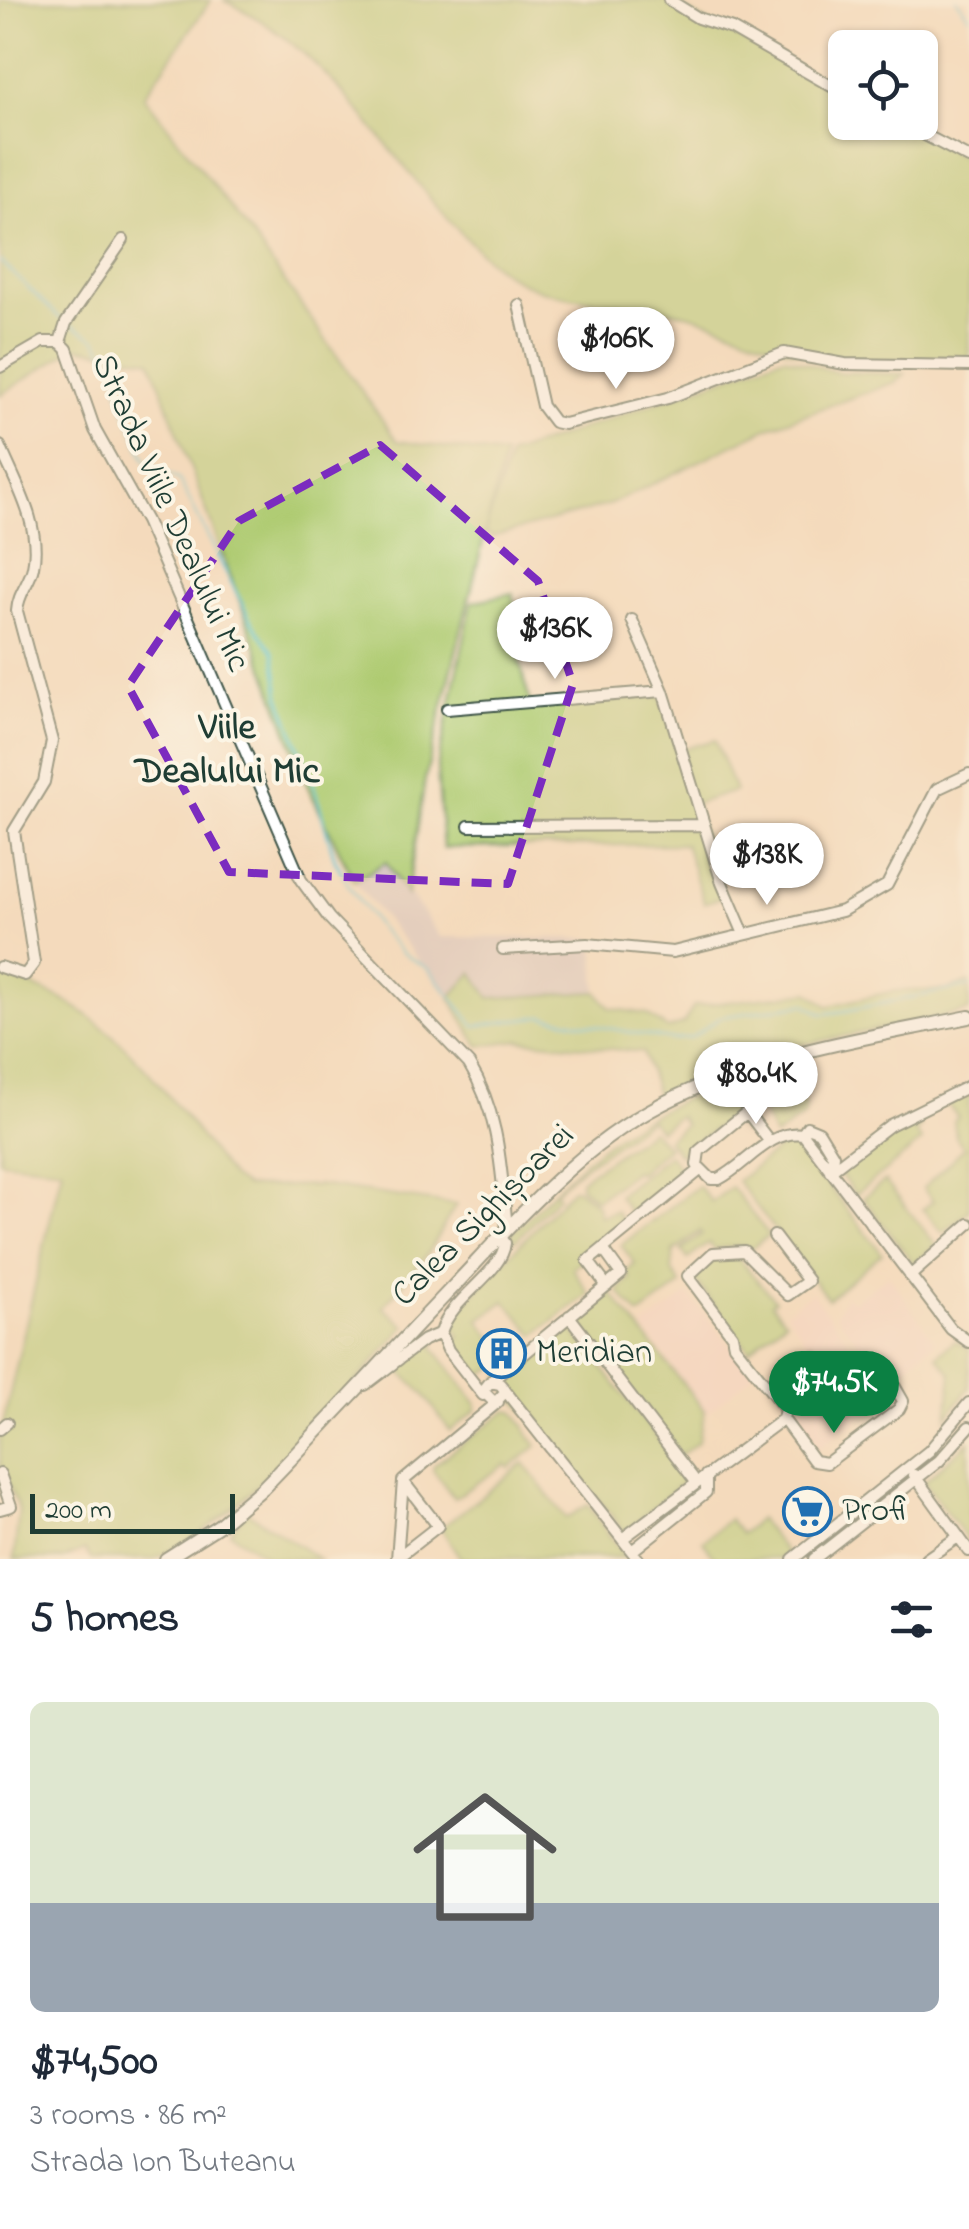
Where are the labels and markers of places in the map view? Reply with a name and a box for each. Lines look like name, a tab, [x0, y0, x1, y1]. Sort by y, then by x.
pin: $106K	[546, 307, 686, 392]
pin: $136K	[485, 597, 625, 682]
pin: $138K	[697, 823, 837, 908]
pin: $80.4K	[675, 1042, 837, 1127]
building icon: Meridian	[475, 1327, 527, 1379]
place label: Meridian	[536, 1328, 652, 1379]
pin: $74.5K	[753, 1351, 915, 1436]
supermarket icon: Profi	[781, 1485, 833, 1537]
place label: Profi	[842, 1486, 912, 1537]

